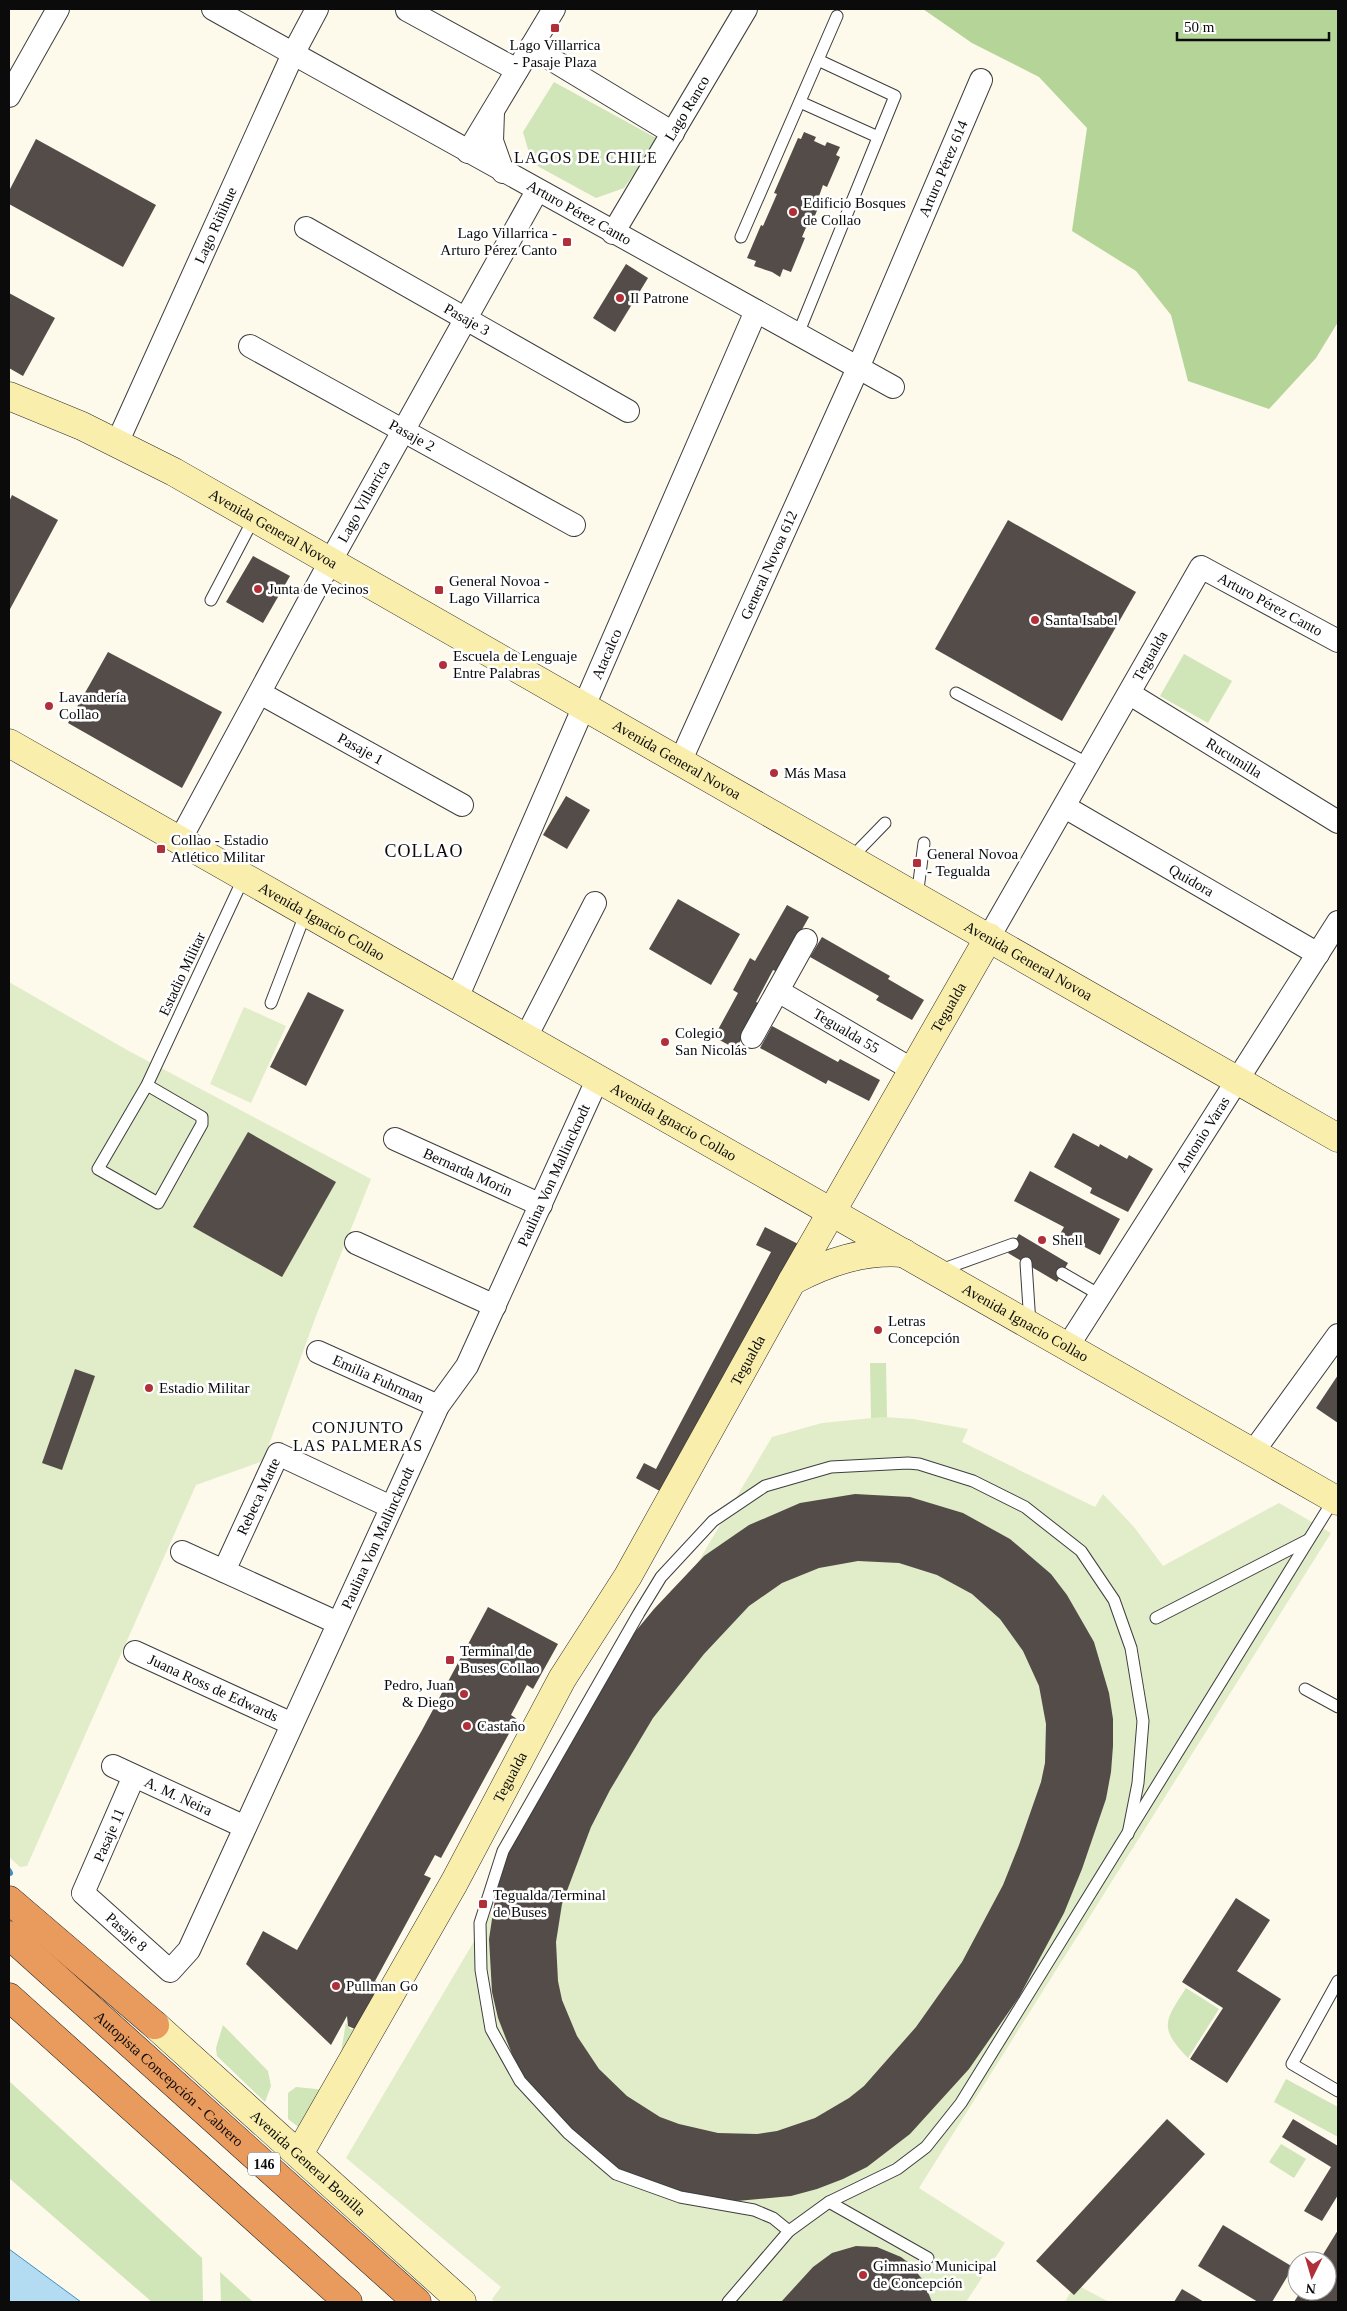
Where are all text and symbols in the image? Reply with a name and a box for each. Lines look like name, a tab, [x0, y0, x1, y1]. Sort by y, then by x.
scale bar	[1177, 10, 1330, 42]
text: 50 m	[1184, 19, 1215, 35]
marker: Lago Villarrica - Pasaje Plaza	[549, 22, 561, 34]
place label: Lago Villarrica - Pasaje Plaza	[510, 37, 601, 70]
street label: Lago Ranco	[662, 73, 713, 144]
street label: Arturo Pérez 614	[915, 118, 971, 219]
district label: LAGOS DE CHILE	[514, 149, 658, 166]
street label: Arturo Pérez Canto	[524, 177, 634, 248]
street label: Lago Riñihue	[191, 184, 240, 266]
place label: Edificio Bosques de Collao	[803, 195, 906, 228]
marker: Edificio Bosques de Collao	[787, 206, 799, 218]
place label: Lago Villarrica - Arturo Pérez Canto	[440, 225, 557, 258]
marker: Lago Villarrica - Arturo Pérez Canto	[561, 236, 573, 248]
place label: Il Patrone	[630, 290, 689, 306]
marker: Il Patrone	[614, 292, 626, 304]
street label: Pasaje 3	[441, 300, 492, 339]
street label: Pasaje 2	[386, 416, 438, 454]
street label: Lago Villarrica	[335, 458, 393, 545]
street label: Avenida General Novoa	[206, 486, 340, 572]
street label: General Novoa 612	[737, 508, 800, 622]
street label: Arturo Pérez Canto	[1215, 570, 1325, 639]
place label: General Novoa - Lago Villarrica	[449, 573, 549, 606]
place label: Junta de Vecinos	[268, 581, 369, 597]
marker: Junta de Vecinos	[252, 583, 264, 595]
marker: General Novoa - Lago Villarrica	[433, 584, 445, 596]
place label: Santa Isabel	[1045, 612, 1118, 628]
marker: Santa Isabel	[1029, 614, 1041, 626]
street label: Atacalco	[589, 626, 625, 682]
street label: Tegualda	[1130, 628, 1171, 684]
place label: Escuela de Lenguaje Entre Palabras	[453, 648, 577, 681]
marker: Escuela de Lenguaje Entre Palabras	[437, 659, 449, 671]
place label: Lavandería Collao	[59, 689, 127, 722]
marker: Lavandería Collao	[43, 700, 55, 712]
street label: Avenida General Novoa	[610, 717, 744, 803]
street label: Pasaje 1	[335, 730, 386, 768]
street label: Rucumilla	[1203, 735, 1265, 781]
place label: Más Masa	[784, 765, 846, 781]
marker: Más Masa	[768, 767, 780, 779]
place label: Collao - Estadio Atlético Militar	[171, 832, 269, 865]
district label: COLLAO	[385, 841, 464, 861]
marker: Collao - Estadio Atlético Militar	[155, 843, 167, 855]
place label: General Novoa - Tegualda	[927, 846, 1019, 879]
marker: General Novoa - Tegualda	[911, 857, 923, 869]
street label: Quidora	[1166, 861, 1217, 900]
street label: Avenida Ignacio Collao	[256, 879, 387, 964]
street label: Avenida General Novoa	[961, 918, 1095, 1004]
street label: Estadio Militar	[156, 930, 208, 1018]
street label: Tegualda	[928, 979, 969, 1035]
street label: Tegualda 55	[810, 1005, 882, 1056]
place label: Colegio San Nicolás	[675, 1025, 747, 1058]
marker: Colegio San Nicolás	[659, 1036, 671, 1048]
street label: Avenida Ignacio Collao	[608, 1080, 739, 1164]
street label: Antonio Varas	[1173, 1094, 1233, 1175]
street label: Paulina Von Mallinckrodt	[514, 1101, 593, 1249]
street label: Bernarda Morin	[421, 1145, 516, 1199]
place label: Shell	[1052, 1232, 1083, 1248]
marker: Shell	[1036, 1234, 1048, 1246]
street label: Avenida Ignacio Collao	[960, 1280, 1091, 1365]
place label: Letras Concepción	[888, 1313, 960, 1346]
marker: Letras Concepción	[872, 1324, 884, 1336]
street label: Tegualda	[728, 1332, 768, 1388]
street label: Emilia Fuhrman	[330, 1352, 427, 1407]
place label: Estadio Militar	[159, 1380, 249, 1396]
marker: Estadio Militar	[143, 1382, 155, 1394]
district label: CONJUNTO LAS PALMERAS	[293, 1419, 423, 1454]
street label: Rebeca Matte	[234, 1455, 283, 1538]
street label: Paulina Von Mallinckrodt	[338, 1464, 417, 1612]
place label: Terminal de Buses Collao	[460, 1643, 540, 1676]
street label: Juana Ross de Edwards	[146, 1651, 281, 1725]
marker: Terminal de Buses Collao	[444, 1654, 456, 1666]
place label: Pedro, Juan & Diego	[384, 1677, 454, 1710]
marker: Pedro, Juan & Diego	[458, 1688, 470, 1700]
place label: Castaño	[477, 1718, 525, 1734]
marker: Castaño	[461, 1720, 473, 1732]
street label: Tegualda	[490, 1749, 530, 1805]
street label: A. M. Neira	[142, 1774, 215, 1819]
street label: Pasaje 11	[91, 1806, 127, 1864]
place label: Tegualda/Terminal de Buses	[493, 1887, 606, 1920]
marker: Tegualda/Terminal de Buses	[477, 1898, 489, 1910]
street label: Pasaje 8	[103, 1909, 150, 1954]
place label: Pullman Go	[346, 1978, 418, 1994]
marker: Pullman Go	[330, 1980, 342, 1992]
street label: Autopista Concepción - Cabrero	[91, 2008, 247, 2150]
street label: Avenida General Bonilla	[247, 2107, 369, 2219]
road number: 146	[248, 2152, 280, 2176]
north arrow	[1287, 2251, 1337, 2301]
place label: Gimnasio Municipal de Concepción	[873, 2258, 997, 2291]
marker: Gimnasio Municipal de Concepción	[857, 2269, 869, 2281]
text: N	[1305, 2281, 1317, 2296]

